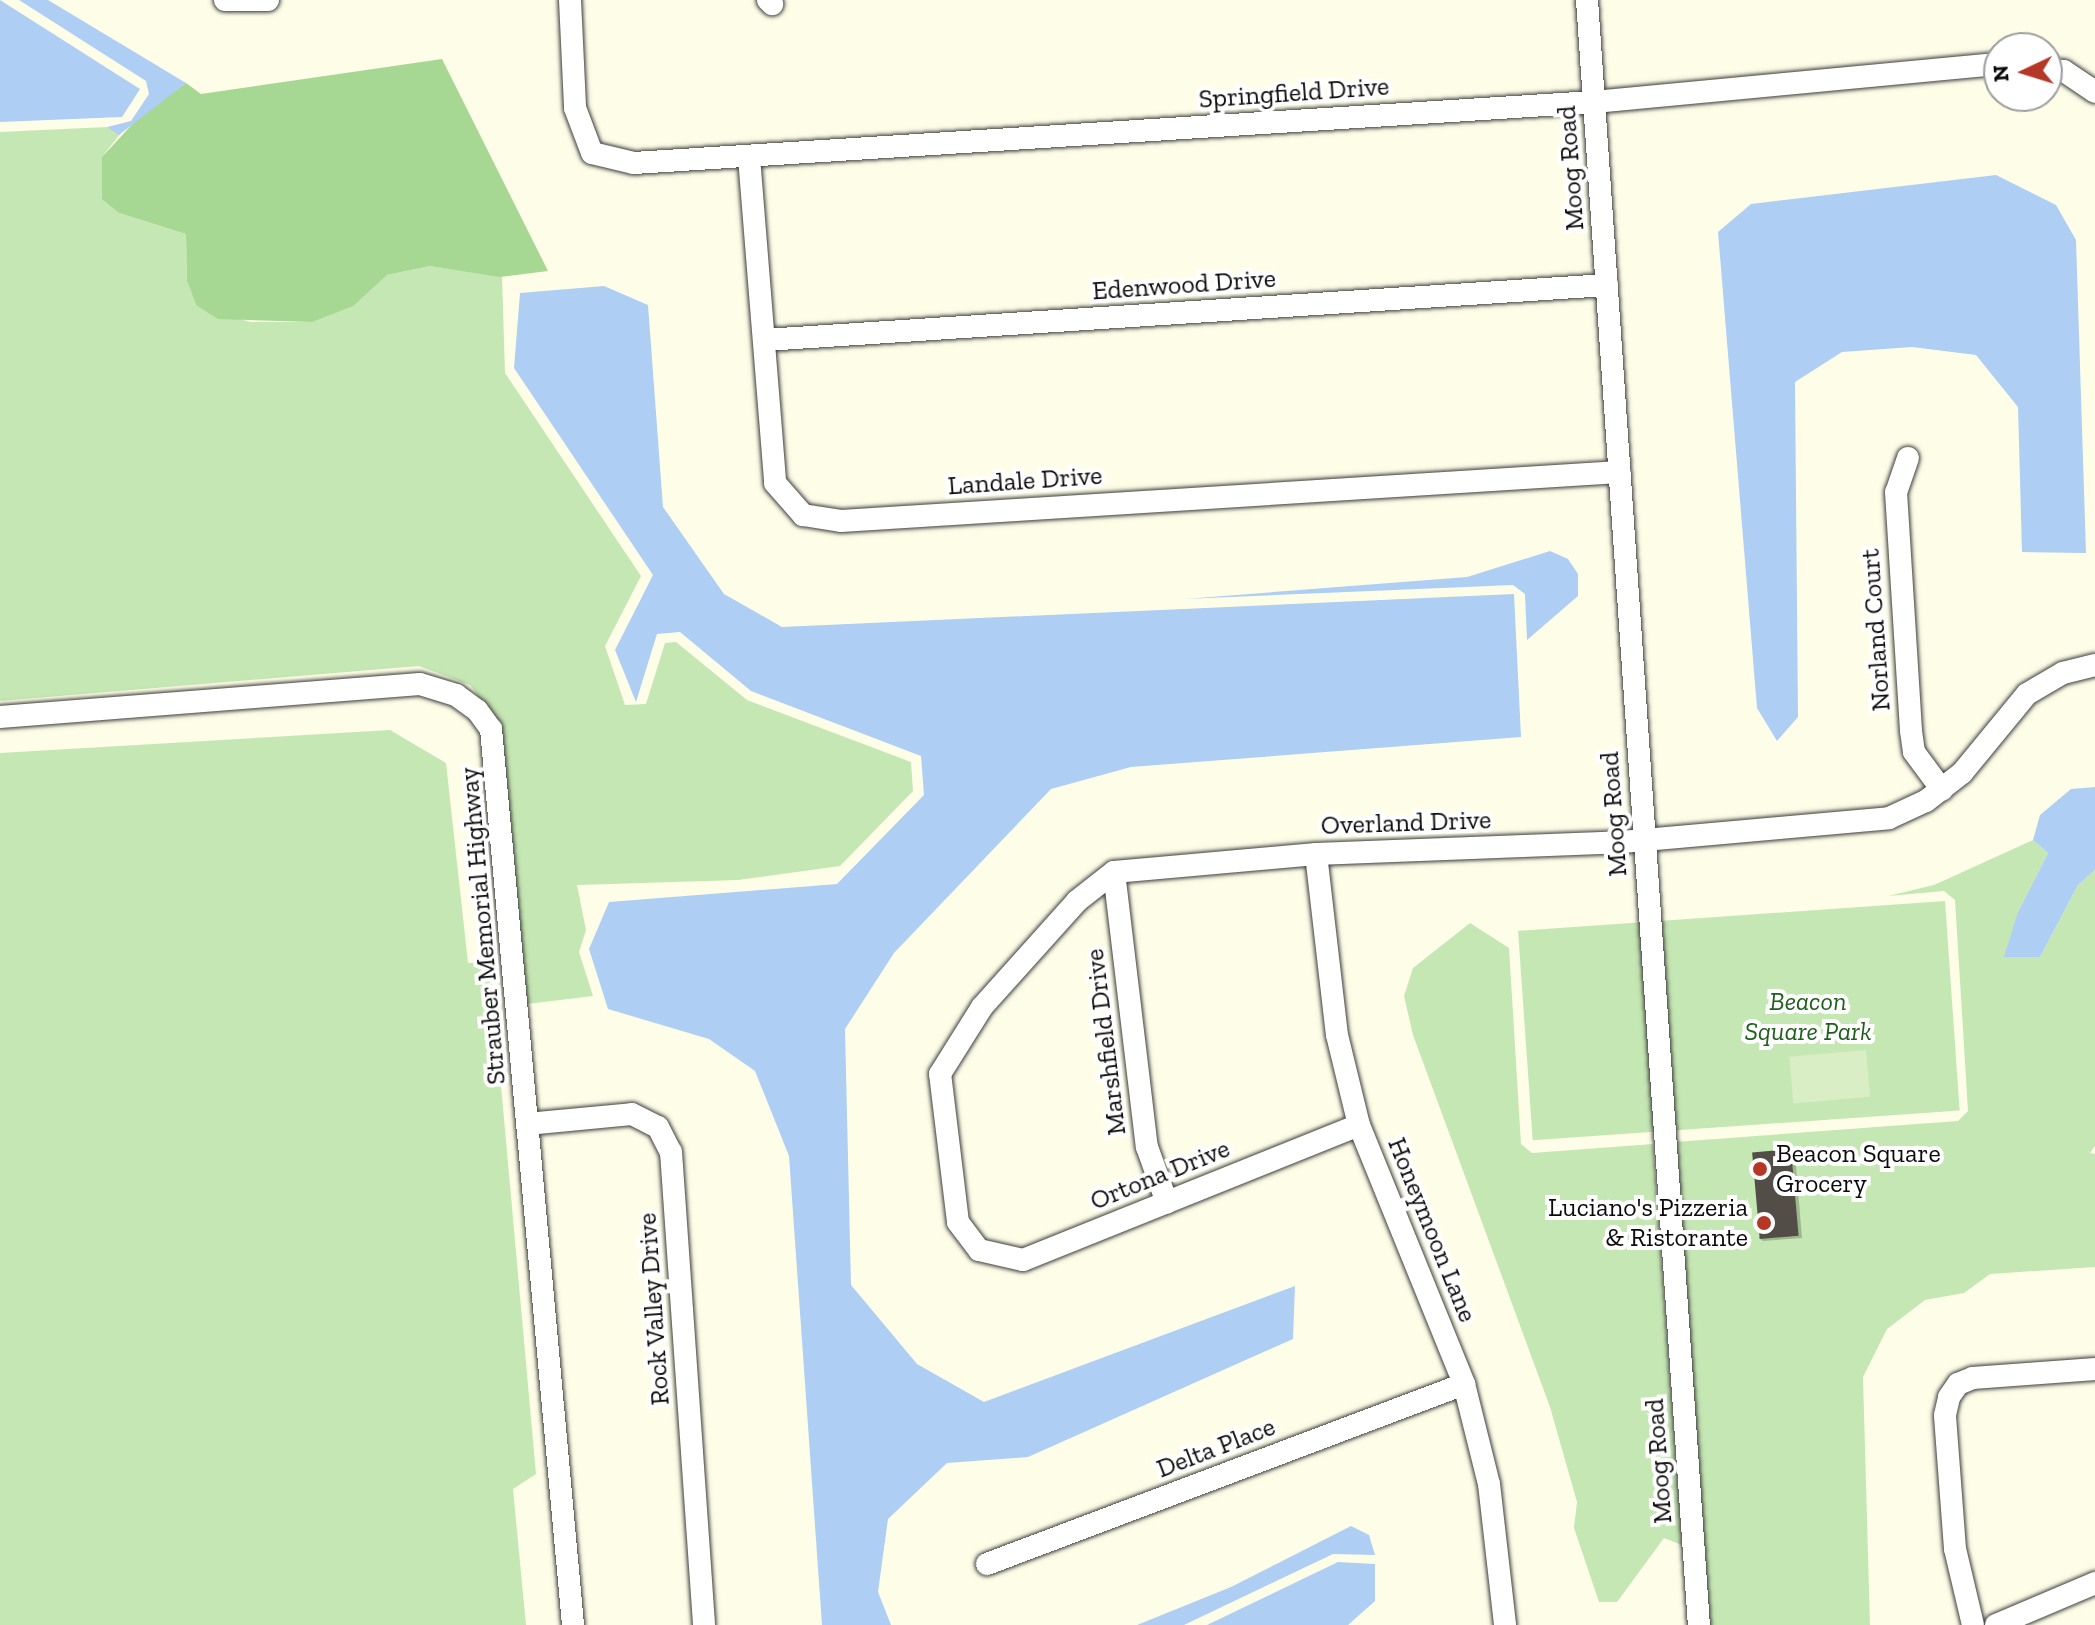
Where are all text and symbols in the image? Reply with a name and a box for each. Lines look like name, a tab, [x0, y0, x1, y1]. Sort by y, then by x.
north arrow	[1983, 32, 2063, 112]
text: N	[1987, 64, 2015, 83]
street label: Springfield Drive	[1198, 71, 1390, 115]
street label: Moog Road	[1551, 105, 1591, 231]
street label: Edenwood Drive	[1091, 263, 1277, 307]
street label: Landale Drive	[947, 460, 1103, 502]
street label: Norland Court	[1855, 548, 1897, 712]
street label: Moog Road	[1594, 751, 1634, 877]
street label: Strauber Memorial Highway	[454, 766, 512, 1086]
street label: Overland Drive	[1320, 804, 1492, 842]
street label: Marshfield Drive	[1079, 947, 1133, 1137]
park label: Beacon Square Park	[1744, 986, 1872, 1048]
street label: Ortona Drive	[1086, 1133, 1234, 1217]
street label: Honeymoon Lane	[1381, 1133, 1483, 1327]
place label: Beacon Square Grocery	[1776, 1138, 1941, 1200]
marker: Beacon Square Grocery	[1751, 1160, 1769, 1178]
place label: Luciano's Pizzeria & Ristorante	[1548, 1192, 1748, 1254]
street label: Rock Valley Drive	[632, 1211, 676, 1407]
marker: Luciano's Pizzeria & Ristorante	[1755, 1214, 1773, 1232]
street label: Moog Road	[1639, 1398, 1679, 1524]
street label: Delta Place	[1152, 1411, 1280, 1485]

